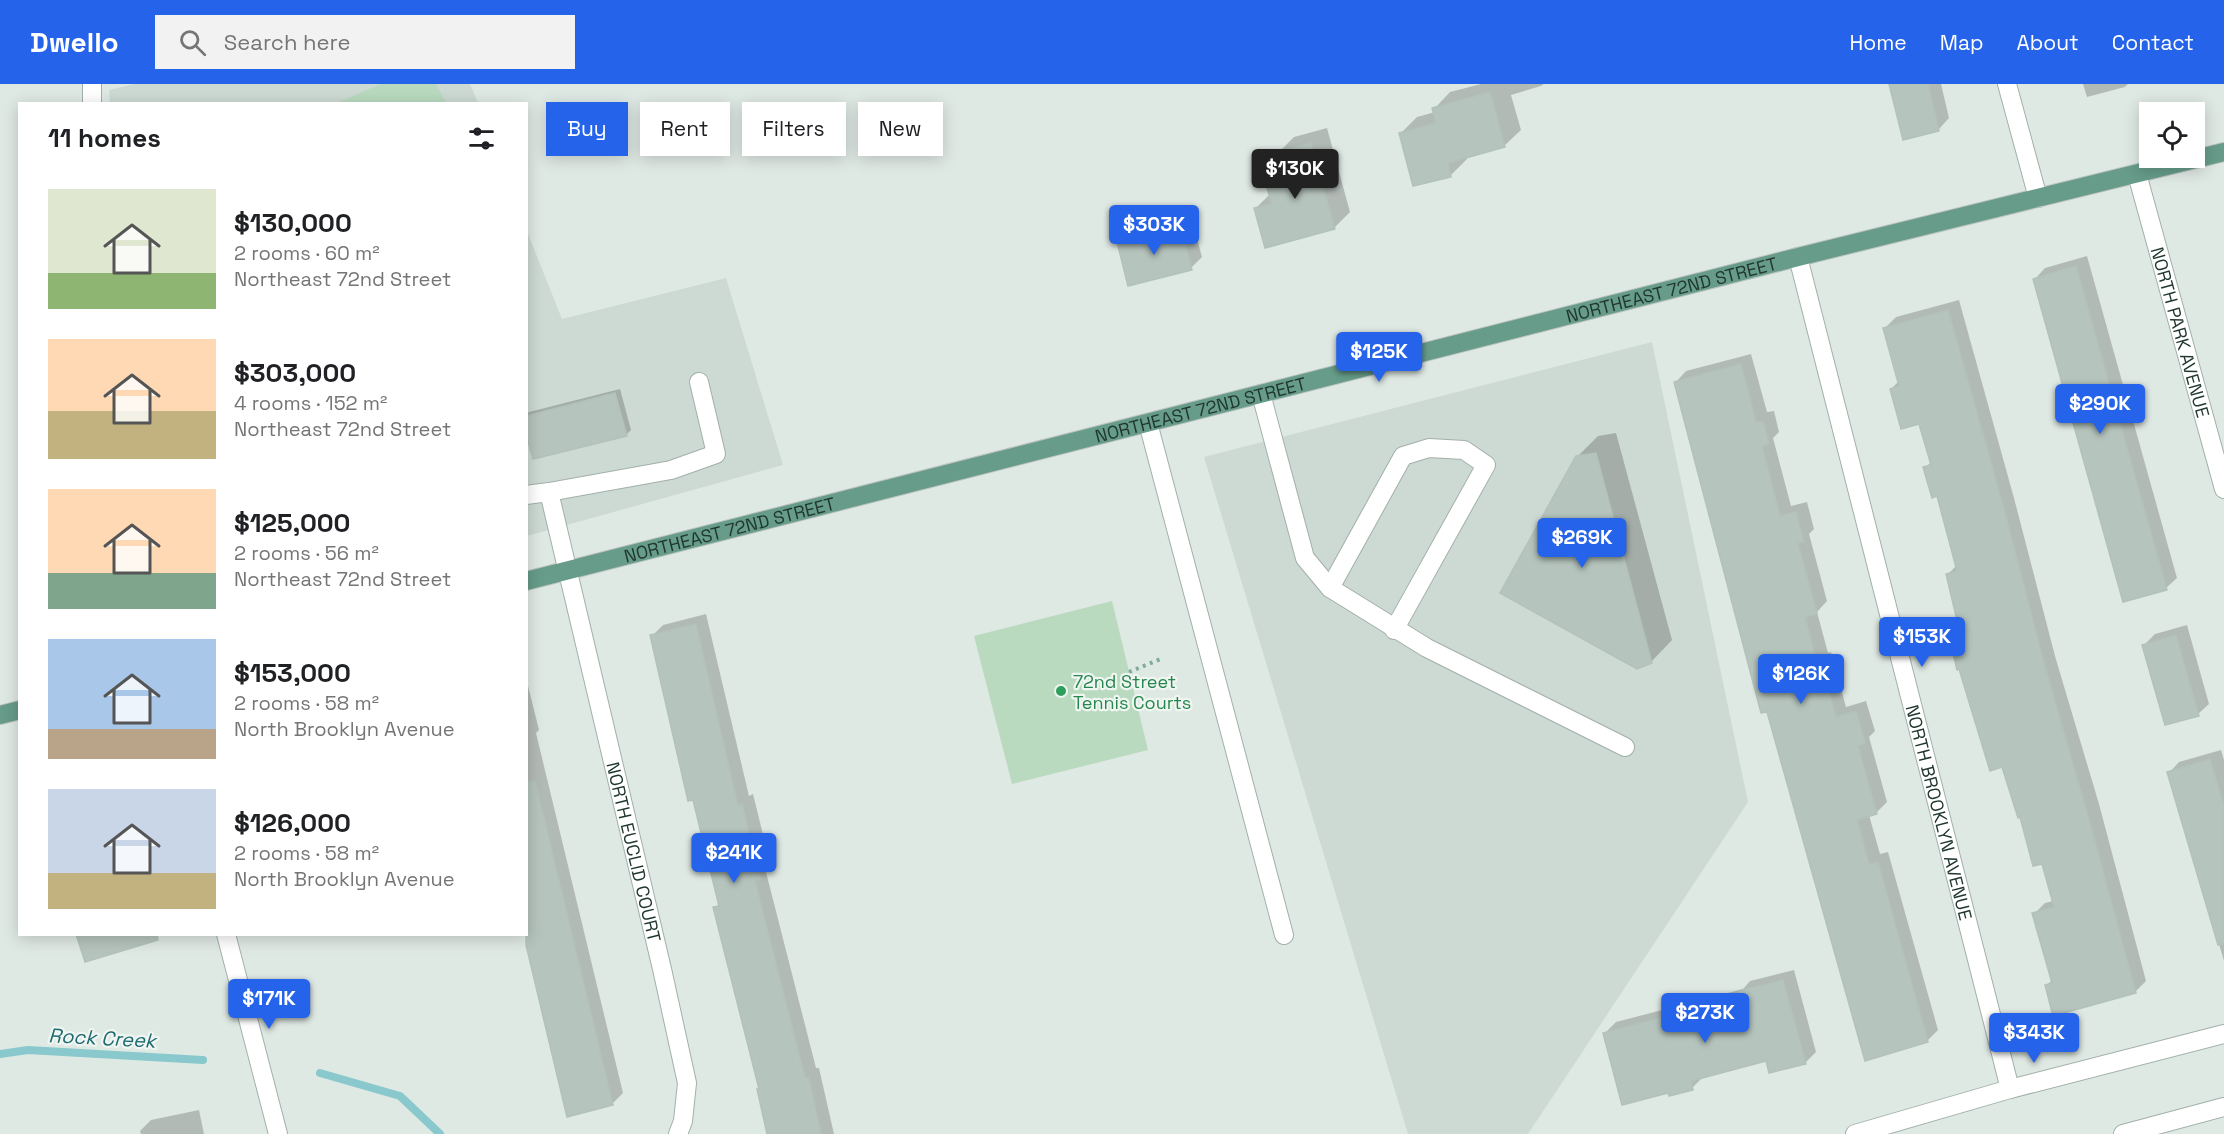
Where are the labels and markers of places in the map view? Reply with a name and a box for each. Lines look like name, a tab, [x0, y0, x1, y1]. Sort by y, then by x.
pin: $130K	[1253, 149, 1337, 200]
pin: $303K	[1112, 205, 1196, 256]
pin: $125K	[1337, 332, 1421, 383]
pin: $290K	[2058, 384, 2142, 435]
pin: $269K	[1540, 518, 1624, 569]
pin: $153K	[1880, 617, 1964, 668]
pin: $126K	[1759, 654, 1843, 705]
place label: 72nd Street Tennis Courts	[1073, 670, 1191, 714]
marker: 72nd Street Tennis Courts	[1054, 684, 1068, 698]
pin: $241K	[692, 833, 776, 884]
pin: $171K	[227, 979, 311, 1030]
pin: $273K	[1663, 993, 1747, 1044]
pin: $343K	[1992, 1013, 2076, 1064]

